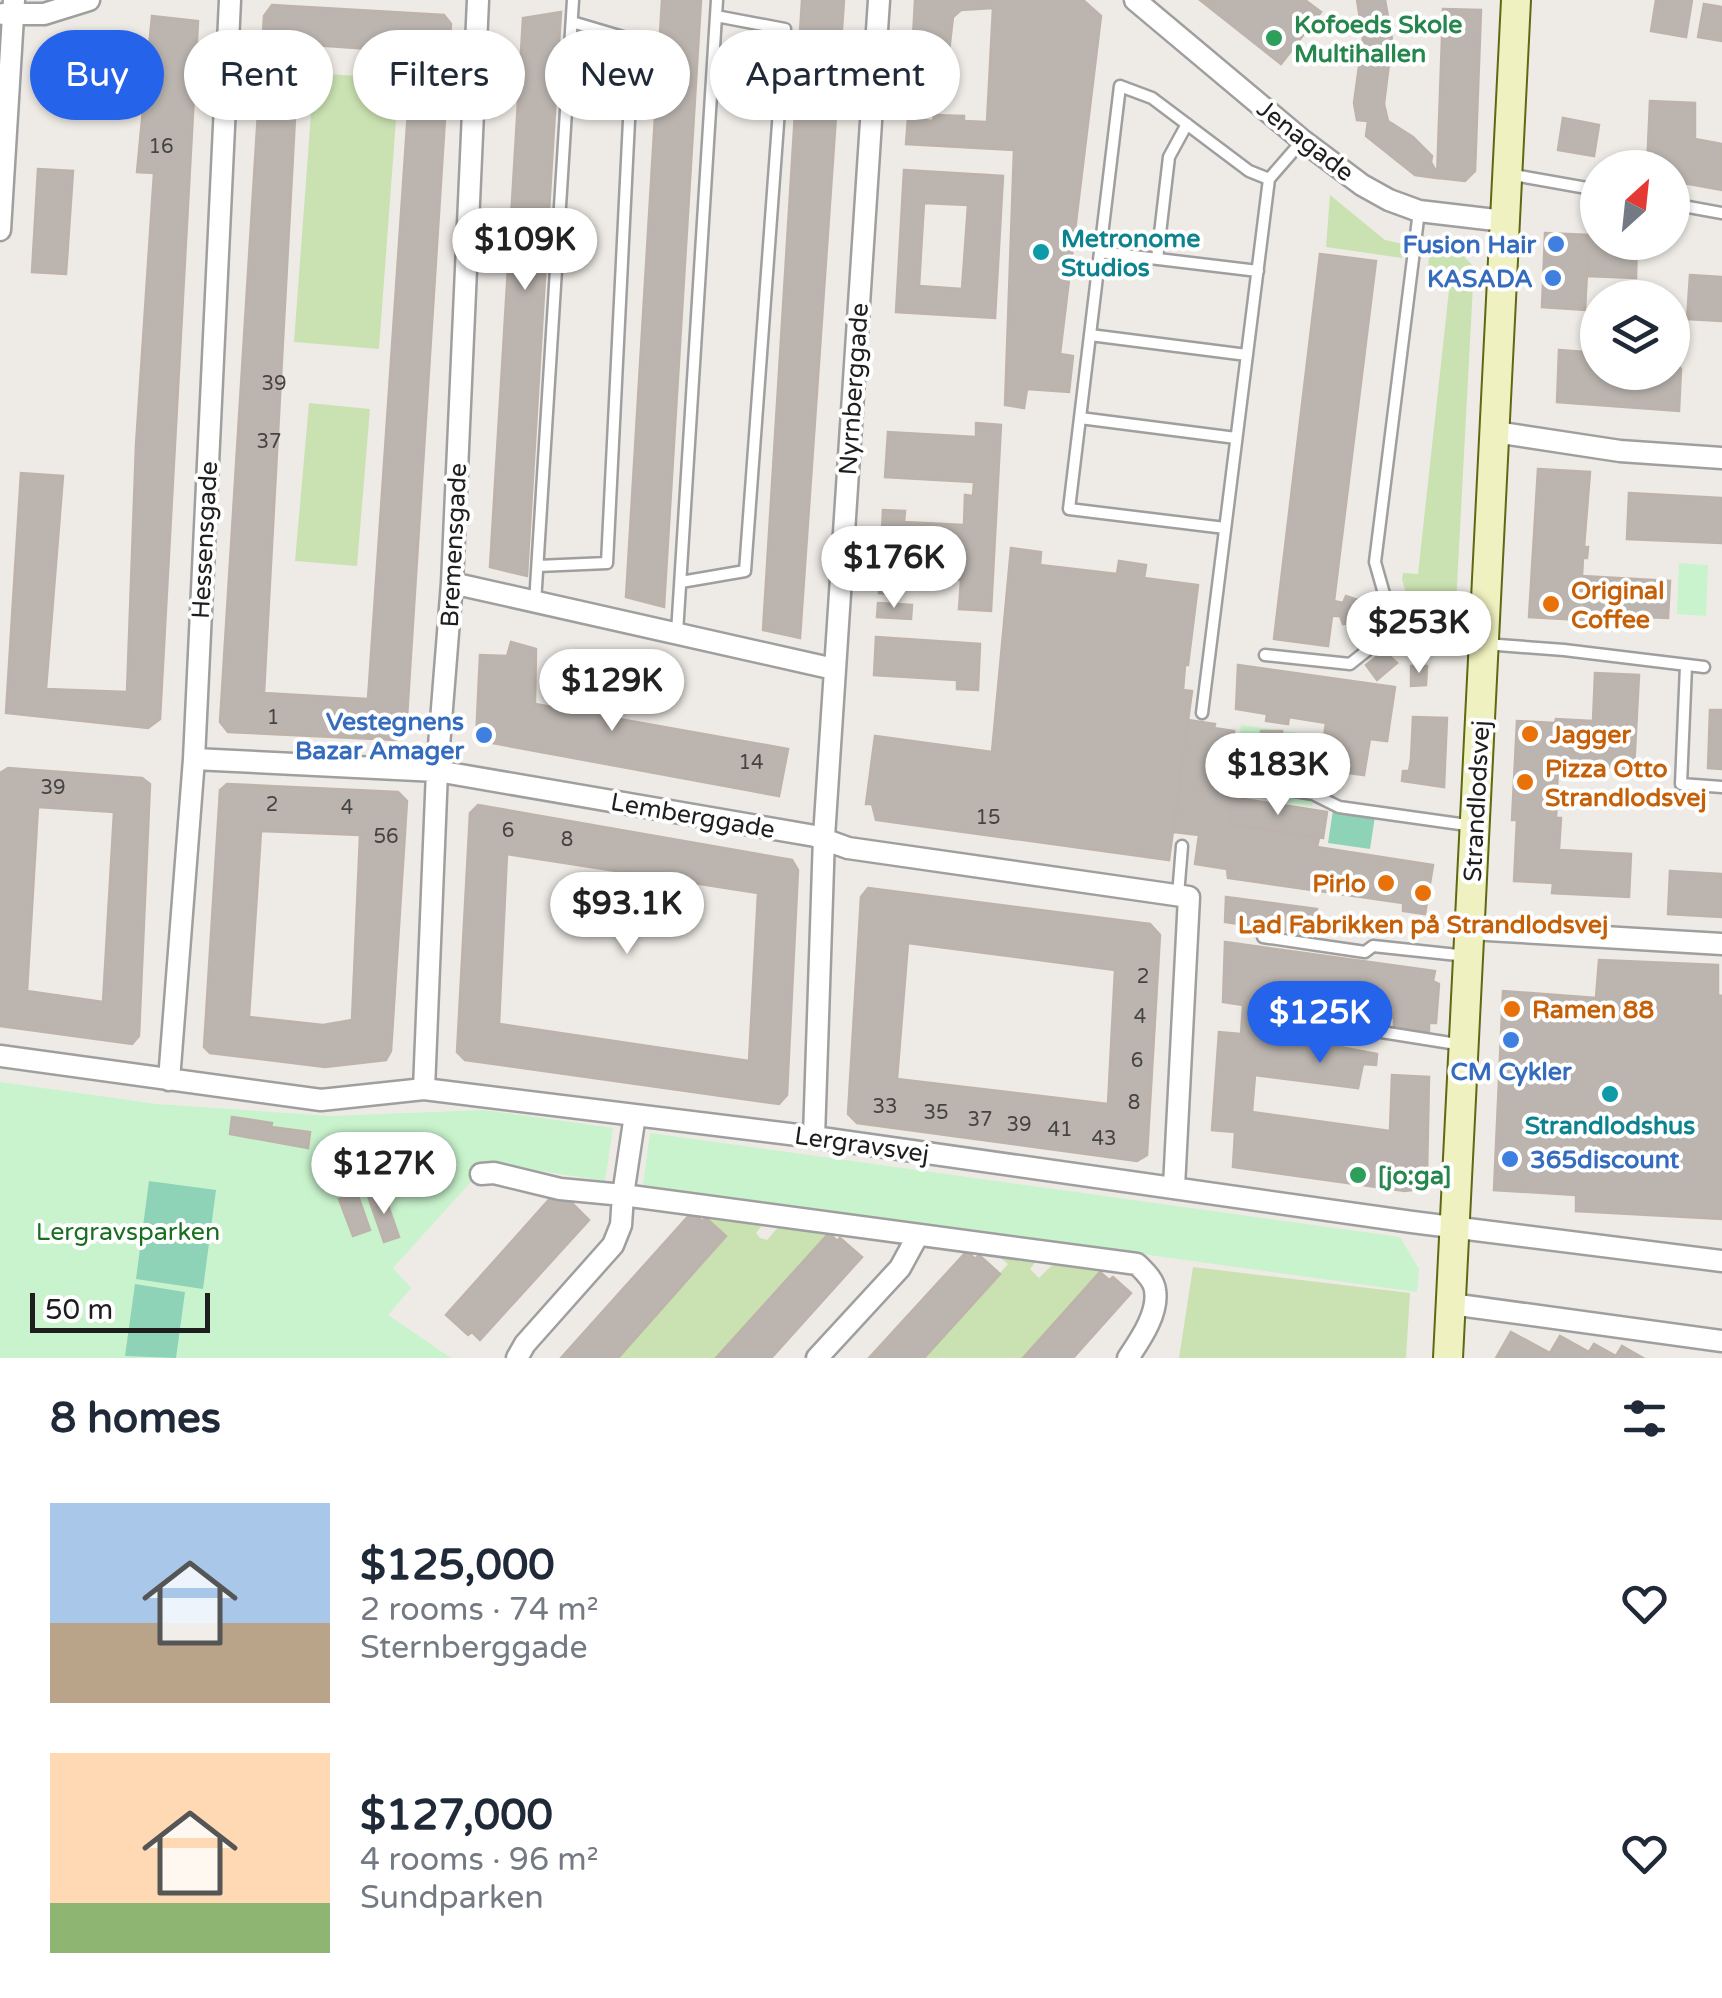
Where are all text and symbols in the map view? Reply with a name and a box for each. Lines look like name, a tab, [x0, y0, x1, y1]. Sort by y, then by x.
place label: Kofoeds Skole Multihallen	[1294, 10, 1462, 69]
marker: Kofoeds Skole Multihallen	[1263, 27, 1285, 49]
chip: Buy	[30, 30, 164, 120]
chip: Rent	[184, 30, 333, 120]
chip: Filters	[353, 30, 525, 120]
chip: New	[545, 30, 690, 120]
chip: Apartment	[710, 30, 960, 120]
street label: Jenagade	[1251, 94, 1360, 188]
house number: 16	[148, 135, 174, 159]
north arrow	[1580, 150, 1690, 260]
map controls	[1580, 150, 1690, 390]
pin: $109K	[455, 208, 595, 293]
text: $109K	[474, 221, 576, 259]
place label: Metronome Studios	[1061, 224, 1200, 283]
place label: Fusion Hair	[1403, 230, 1536, 260]
marker: Fusion Hair	[1545, 233, 1567, 255]
marker: Metronome Studios	[1030, 241, 1052, 263]
place label: KASADA	[1427, 264, 1533, 294]
marker: KASADA	[1542, 267, 1564, 289]
button: layers	[1580, 280, 1690, 390]
street label: Nyrnberggade	[833, 302, 875, 476]
house number: 39	[261, 372, 287, 396]
house number: 37	[256, 430, 282, 454]
street label: Hessensgade	[186, 460, 224, 620]
street label: Bremensgade	[435, 462, 473, 628]
pin: $176K	[824, 526, 964, 611]
text: $176K	[843, 539, 945, 577]
place label: Original Coffee	[1571, 576, 1664, 635]
pin: $253K	[1349, 591, 1489, 676]
marker: Original Coffee	[1540, 593, 1562, 615]
text: $253K	[1368, 604, 1470, 642]
pin: $129K	[542, 649, 682, 734]
text: $129K	[561, 662, 663, 700]
house number: 1	[267, 706, 279, 730]
place label: Vestegnens Bazar Amager	[295, 707, 464, 766]
street label: Strandlodsvej	[1458, 720, 1496, 883]
place label: Jagger	[1549, 720, 1631, 750]
marker: Jagger	[1519, 723, 1541, 745]
marker: Vestegnens Bazar Amager	[473, 724, 495, 746]
pin: $183K	[1208, 733, 1348, 818]
text: $183K	[1227, 746, 1329, 784]
house number: 14	[738, 751, 764, 775]
place label: Pizza Otto Strandlodsvej	[1545, 754, 1707, 813]
marker: Pizza Otto Strandlodsvej	[1514, 771, 1536, 793]
house number: 39	[40, 776, 66, 800]
street label: Lemberggade	[608, 787, 777, 845]
house number: 2	[266, 793, 278, 817]
house number: 4	[341, 796, 353, 820]
house number: 15	[975, 806, 1001, 830]
house number: 6	[502, 819, 514, 843]
house number: 56	[373, 825, 399, 849]
house number: 8	[561, 828, 573, 852]
place label: Pirlo	[1312, 869, 1366, 899]
pin: $93.1K	[546, 872, 708, 957]
marker: Pirlo	[1375, 872, 1397, 894]
marker: Lad Fabrikken på Strandlodsvej	[1412, 882, 1434, 904]
text: $93.1K	[572, 885, 682, 923]
place label: Lad Fabrikken på Strandlodsvej	[1238, 910, 1608, 940]
house number: 2	[1137, 965, 1149, 989]
pin: $125K	[1250, 981, 1390, 1066]
text: $125K	[1269, 994, 1371, 1032]
place label: Ramen 88	[1532, 995, 1654, 1025]
marker: Ramen 88	[1501, 998, 1523, 1020]
house number: 4	[1134, 1005, 1146, 1029]
marker: CM Cykler	[1500, 1029, 1522, 1051]
house number: 6	[1131, 1049, 1143, 1073]
place label: CM Cykler	[1450, 1057, 1572, 1087]
marker: Strandlodshus	[1599, 1083, 1621, 1105]
house number: 8	[1128, 1091, 1140, 1115]
house number: 33	[872, 1095, 898, 1119]
house number: 35	[923, 1101, 949, 1125]
house number: 37	[967, 1108, 993, 1132]
place label: Strandlodshus	[1525, 1111, 1695, 1141]
house number: 39	[1006, 1113, 1032, 1137]
house number: 41	[1047, 1118, 1073, 1142]
street label: Lergravsvej	[793, 1121, 931, 1169]
house number: 43	[1091, 1127, 1117, 1151]
pin: $127K	[314, 1132, 454, 1217]
text: $127K	[333, 1145, 435, 1183]
place label: 365discount	[1530, 1145, 1680, 1175]
marker: 365discount	[1499, 1148, 1521, 1170]
place label: [jo:ga]	[1378, 1161, 1451, 1191]
marker: [jo:ga]	[1347, 1164, 1369, 1186]
park label: Lergravsparken	[36, 1217, 220, 1247]
scale bar	[30, 1288, 210, 1332]
text: 50 m	[45, 1293, 113, 1327]
icon: filters	[1617, 1391, 1672, 1446]
text: 8 homes	[50, 1393, 221, 1444]
text: $125,000	[360, 1540, 555, 1591]
icon: home	[130, 1543, 250, 1663]
icon: heart	[1617, 1576, 1672, 1631]
text: 2 rooms · 74 m²	[360, 1591, 599, 1629]
text: Sternberggade	[360, 1629, 588, 1667]
text: $127,000	[360, 1790, 553, 1841]
icon: home	[130, 1793, 250, 1913]
icon: heart	[1617, 1826, 1672, 1881]
text: 4 rooms · 96 m²	[360, 1841, 599, 1879]
text: Sundparken	[360, 1879, 544, 1917]

